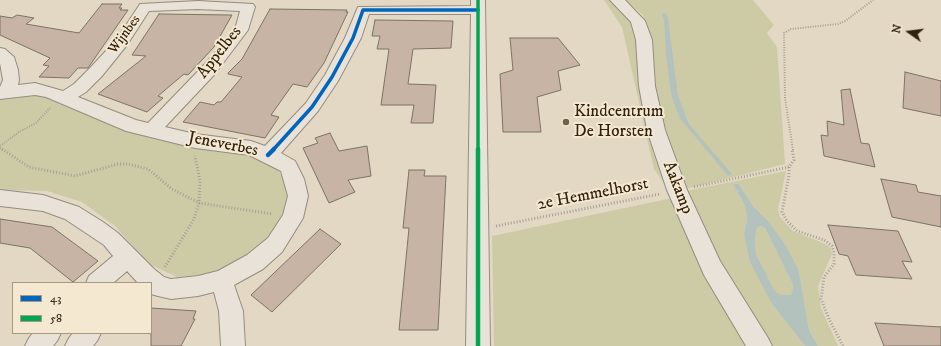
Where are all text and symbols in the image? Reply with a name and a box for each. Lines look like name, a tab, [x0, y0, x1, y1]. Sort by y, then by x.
street label: Wijnbes	[105, 12, 145, 58]
north arrow	[889, 12, 929, 52]
street label: Appelbes	[193, 23, 247, 83]
text: N	[889, 23, 905, 35]
place label: Kindcentrum De Horsten	[574, 102, 664, 142]
marker: Kindcentrum De Horsten	[561, 117, 571, 127]
street label: Jeneverbes	[186, 128, 260, 162]
street label: Aakamp	[657, 159, 697, 217]
street label: 2e Hemmelhorst	[536, 174, 650, 216]
legend	[12, 282, 152, 334]
text: 43	[50, 291, 61, 306]
text: 58	[50, 311, 62, 326]

